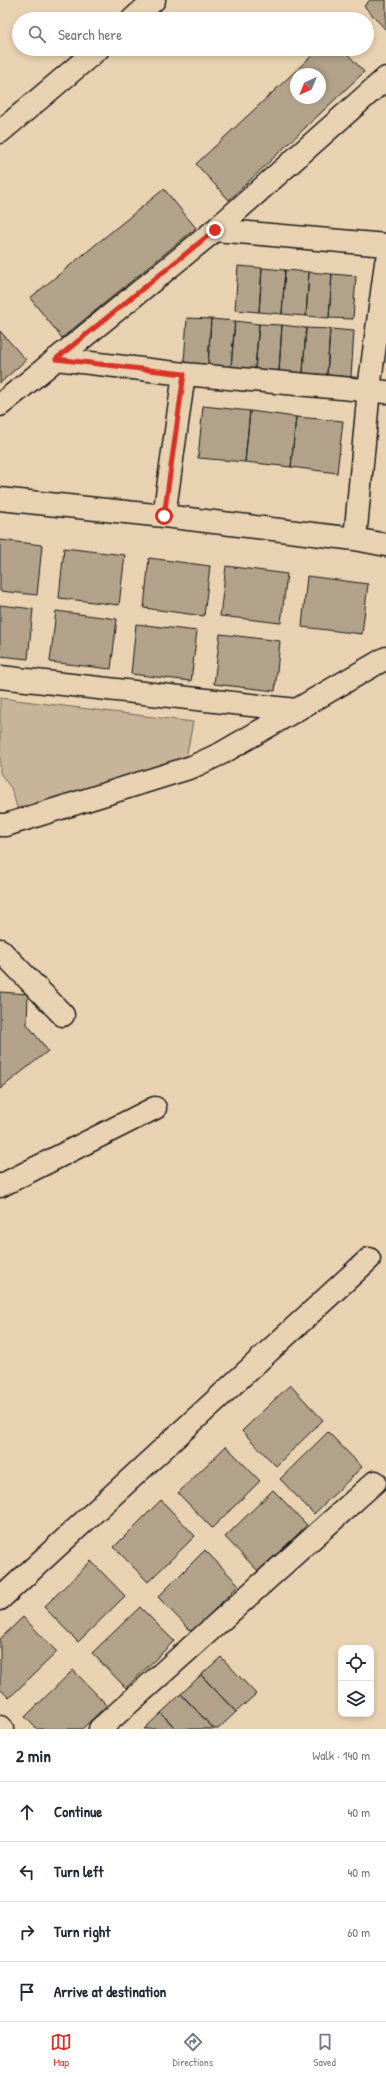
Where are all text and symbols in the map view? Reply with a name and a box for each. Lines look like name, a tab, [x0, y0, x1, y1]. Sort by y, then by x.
search box	[12, 12, 374, 56]
icon: search	[26, 23, 48, 45]
text: Search here	[58, 24, 122, 45]
north arrow	[290, 68, 326, 104]
route end	[206, 221, 224, 239]
route start	[155, 507, 173, 525]
map controls	[338, 1645, 374, 1717]
button: locate	[338, 1645, 374, 1681]
button: layers	[338, 1681, 374, 1717]
text: 2 min	[16, 1744, 51, 1767]
text: Walk · 140 m	[312, 1746, 370, 1764]
icon: ahead	[16, 1801, 38, 1823]
text: Continue	[54, 1801, 102, 1822]
text: 40 m	[347, 1803, 370, 1821]
icon: left	[16, 1861, 38, 1883]
text: Turn left	[54, 1861, 104, 1882]
text: 40 m	[347, 1863, 370, 1881]
icon: right	[16, 1921, 38, 1943]
text: Turn right	[54, 1921, 110, 1942]
text: 60 m	[347, 1923, 370, 1941]
icon: arrive	[16, 1981, 38, 2003]
text: Arrive at destination	[54, 1981, 166, 2002]
tab: Map	[50, 2031, 72, 2069]
tab: Directions	[173, 2031, 213, 2069]
tab: Saved	[313, 2031, 336, 2069]

